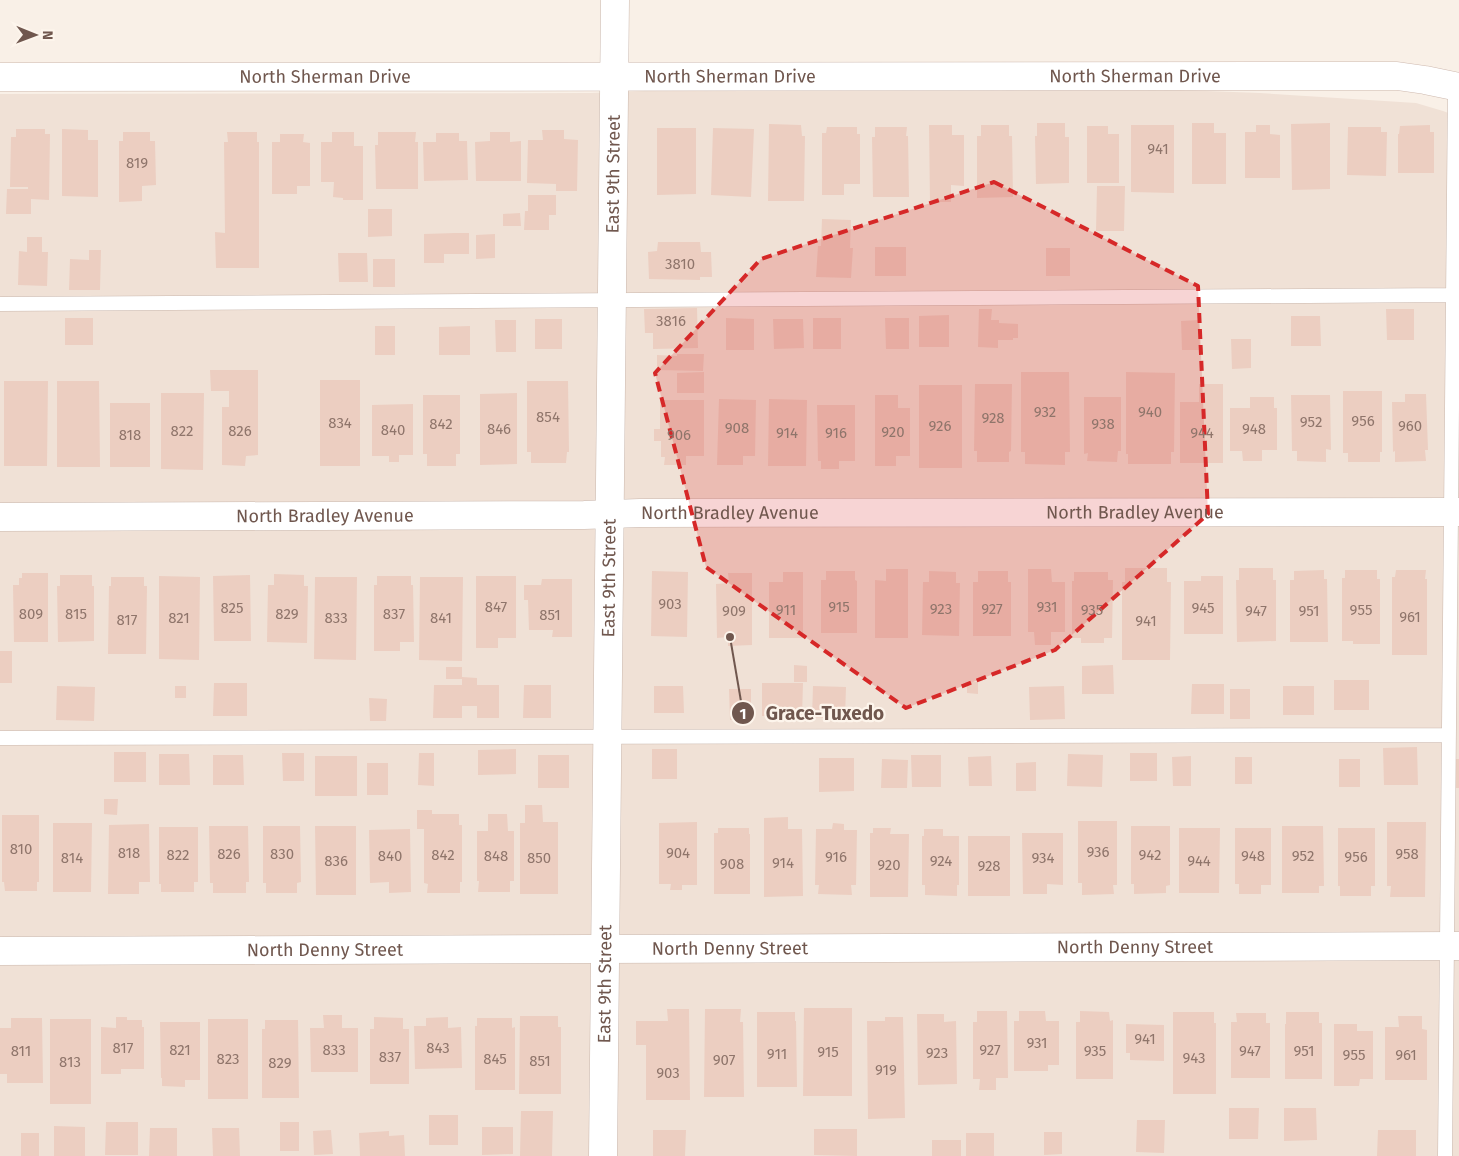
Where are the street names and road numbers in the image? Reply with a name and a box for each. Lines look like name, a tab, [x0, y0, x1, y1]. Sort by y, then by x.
street label: North Sherman Drive	[644, 65, 816, 88]
street label: North Sherman Drive	[1049, 65, 1221, 87]
street label: North Sherman Drive	[239, 66, 411, 88]
street label: East 9th Street	[602, 114, 625, 234]
street label: North Bradley Avenue	[1046, 501, 1224, 524]
street label: North Bradley Avenue	[641, 502, 819, 524]
street label: North Bradley Avenue	[236, 505, 414, 527]
street label: East 9th Street	[597, 518, 621, 638]
street label: East 9th Street	[593, 924, 616, 1044]
street label: North Denny Street	[1057, 936, 1214, 958]
street label: North Denny Street	[652, 937, 809, 960]
street label: North Denny Street	[247, 939, 404, 961]

